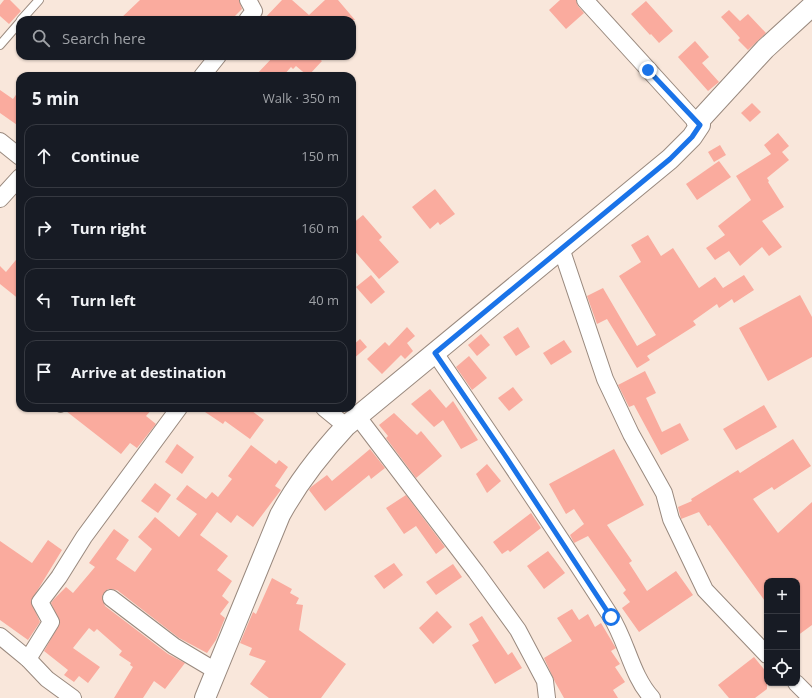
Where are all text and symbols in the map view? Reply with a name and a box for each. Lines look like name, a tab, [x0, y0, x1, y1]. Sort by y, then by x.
search box	[16, 16, 356, 60]
icon: search	[30, 27, 52, 49]
text: Search here	[62, 28, 146, 48]
route end	[639, 61, 657, 79]
text: 5 min	[32, 87, 79, 110]
text: Walk · 350 m	[263, 89, 340, 107]
icon: ahead	[33, 145, 55, 167]
text: Continue	[71, 146, 139, 166]
text: 150 m	[301, 147, 339, 165]
icon: right	[33, 217, 55, 239]
text: Turn right	[71, 218, 146, 238]
text: 160 m	[301, 219, 339, 237]
icon: left	[33, 289, 55, 311]
text: Turn left	[71, 290, 136, 310]
text: 40 m	[309, 291, 339, 309]
icon: arrive	[33, 361, 55, 383]
text: Arrive at destination	[71, 362, 226, 382]
map controls	[764, 578, 800, 686]
button: +	[764, 578, 800, 614]
route start	[602, 608, 620, 626]
button: −	[764, 614, 800, 650]
button: locate	[764, 650, 800, 686]

